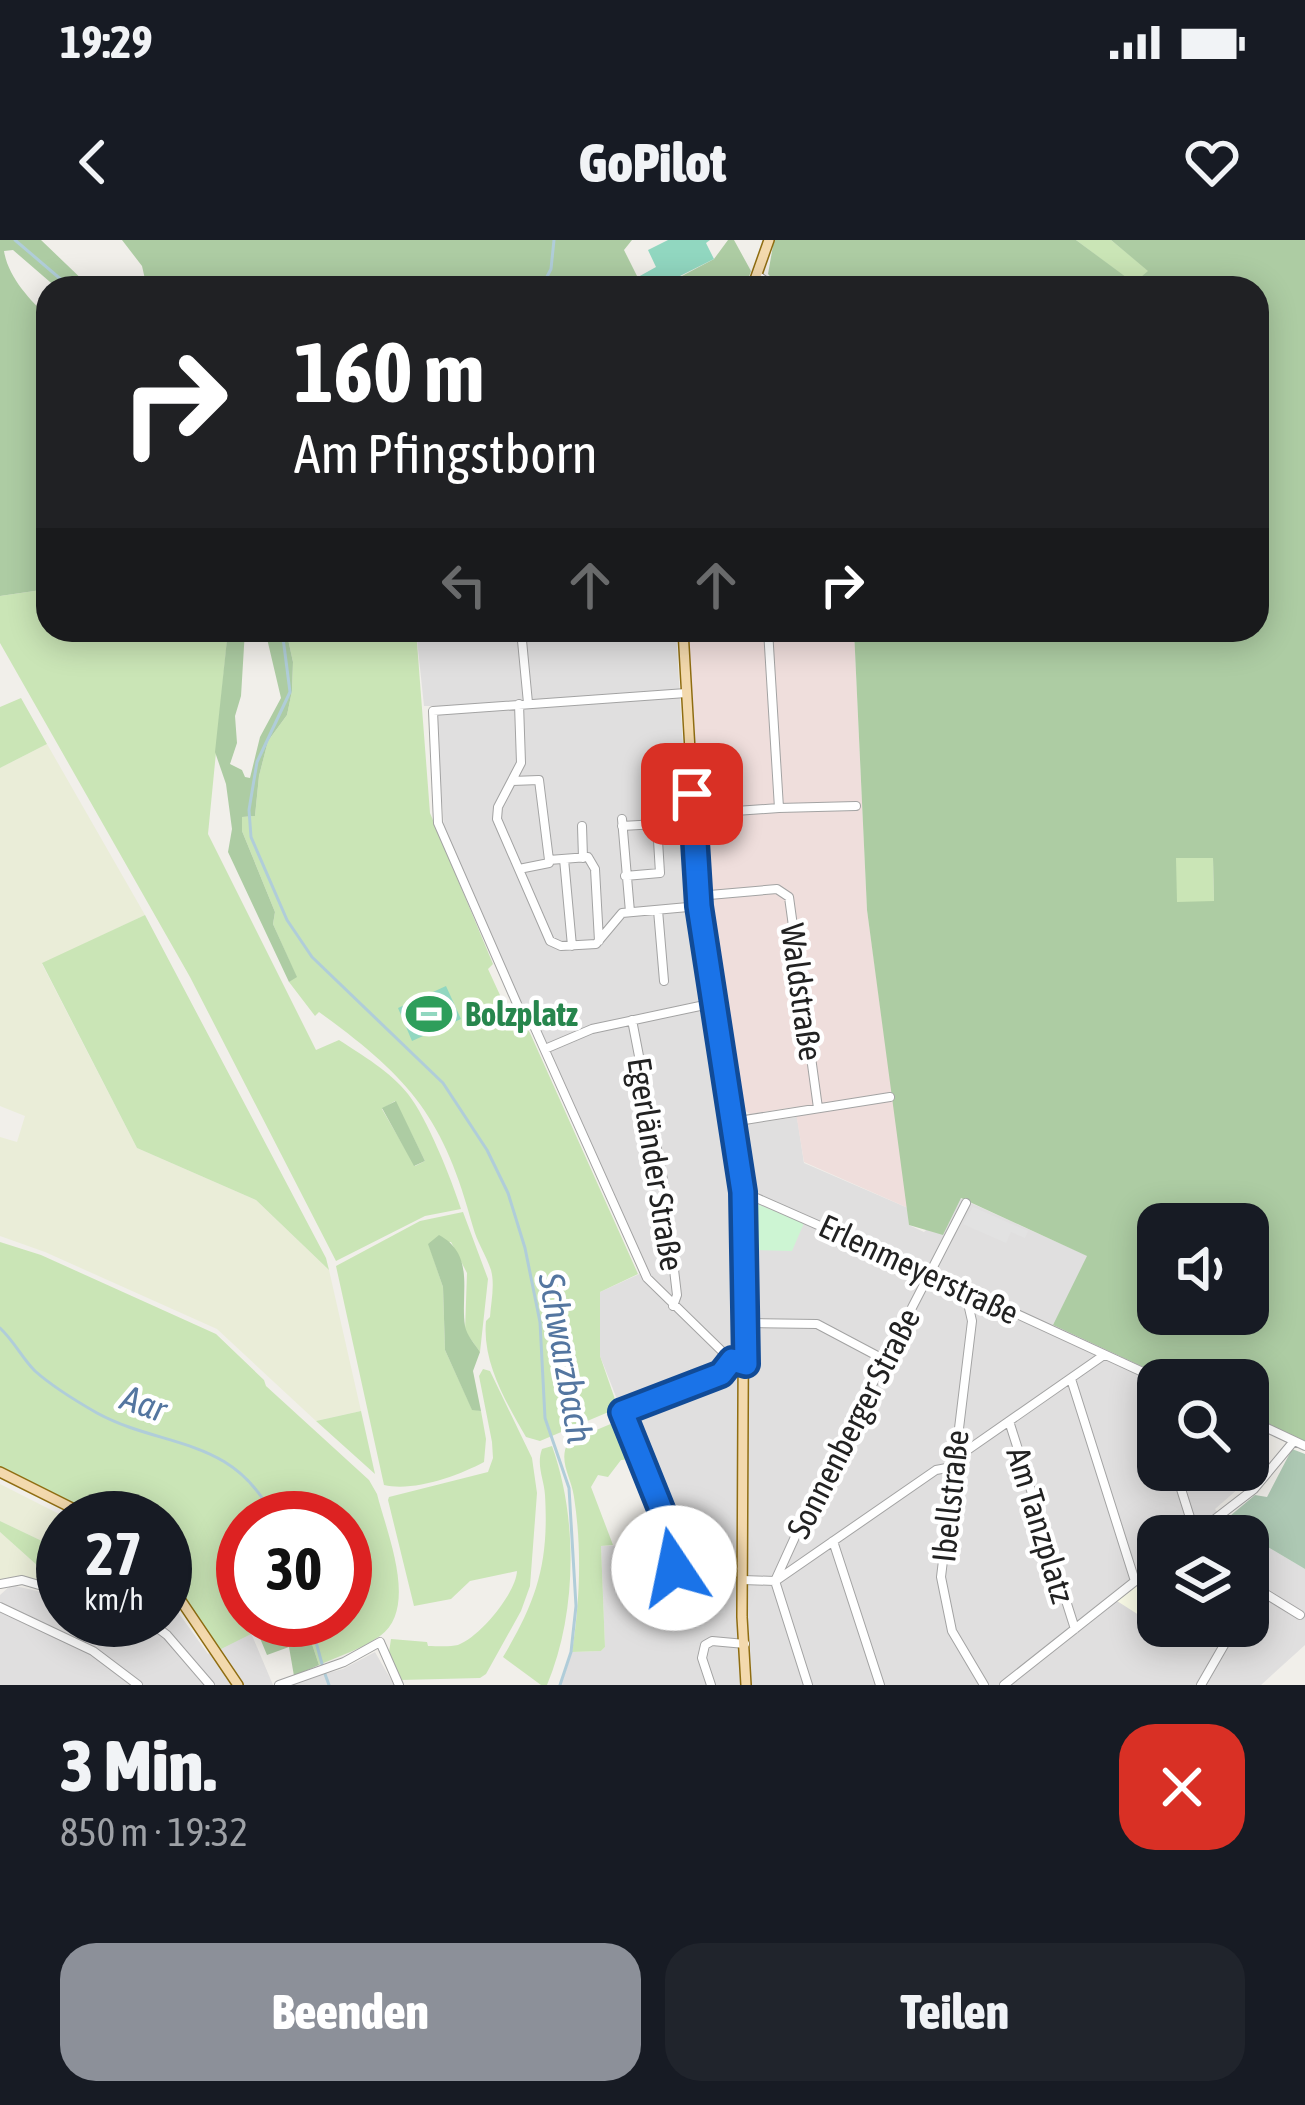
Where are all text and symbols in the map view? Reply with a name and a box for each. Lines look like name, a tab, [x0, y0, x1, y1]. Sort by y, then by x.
text: 19:29	[60, 16, 153, 68]
icon: back	[60, 129, 126, 195]
icon: heart	[1179, 129, 1245, 195]
text: GoPilot	[579, 132, 726, 193]
icon: right	[96, 324, 252, 480]
text: 160 m	[294, 324, 484, 420]
text: Am Pfingstborn	[294, 423, 598, 484]
icon: left	[431, 552, 497, 618]
icon: ahead	[557, 552, 623, 618]
icon: ahead	[683, 552, 749, 618]
icon: right	[809, 552, 875, 618]
pin	[641, 743, 743, 845]
icon: arrive	[659, 761, 725, 827]
street label: Waldstraße	[774, 921, 830, 1063]
sports icon: Bolzplatz	[404, 989, 454, 1039]
place label: Bolzplatz	[465, 995, 578, 1033]
street label: Egerländer Straße	[620, 1055, 692, 1273]
map controls	[1137, 1203, 1269, 1647]
button: sound	[1137, 1203, 1269, 1335]
street label: Erlenmeyerstraße	[813, 1206, 1025, 1332]
water label: Schwarzbach	[530, 1269, 602, 1446]
street label: Sonnenberger Straße	[779, 1302, 927, 1544]
button: search	[1137, 1359, 1269, 1491]
water label: Aar	[115, 1375, 173, 1431]
street label: Ibellstraße	[924, 1428, 976, 1564]
street label: Am Tanzplatz	[999, 1442, 1083, 1608]
speed limit sign: 30	[216, 1491, 372, 1647]
position arrow	[611, 1505, 737, 1631]
button: layers	[1137, 1515, 1269, 1647]
text: 27	[86, 1519, 142, 1588]
text: km/h	[84, 1582, 144, 1616]
text: 3 Min.	[60, 1724, 216, 1806]
button: close	[1119, 1724, 1245, 1850]
text: 850 m · 19:32	[60, 1810, 248, 1854]
button: Beenden	[60, 1943, 641, 2081]
button: Teilen	[665, 1943, 1245, 2081]

